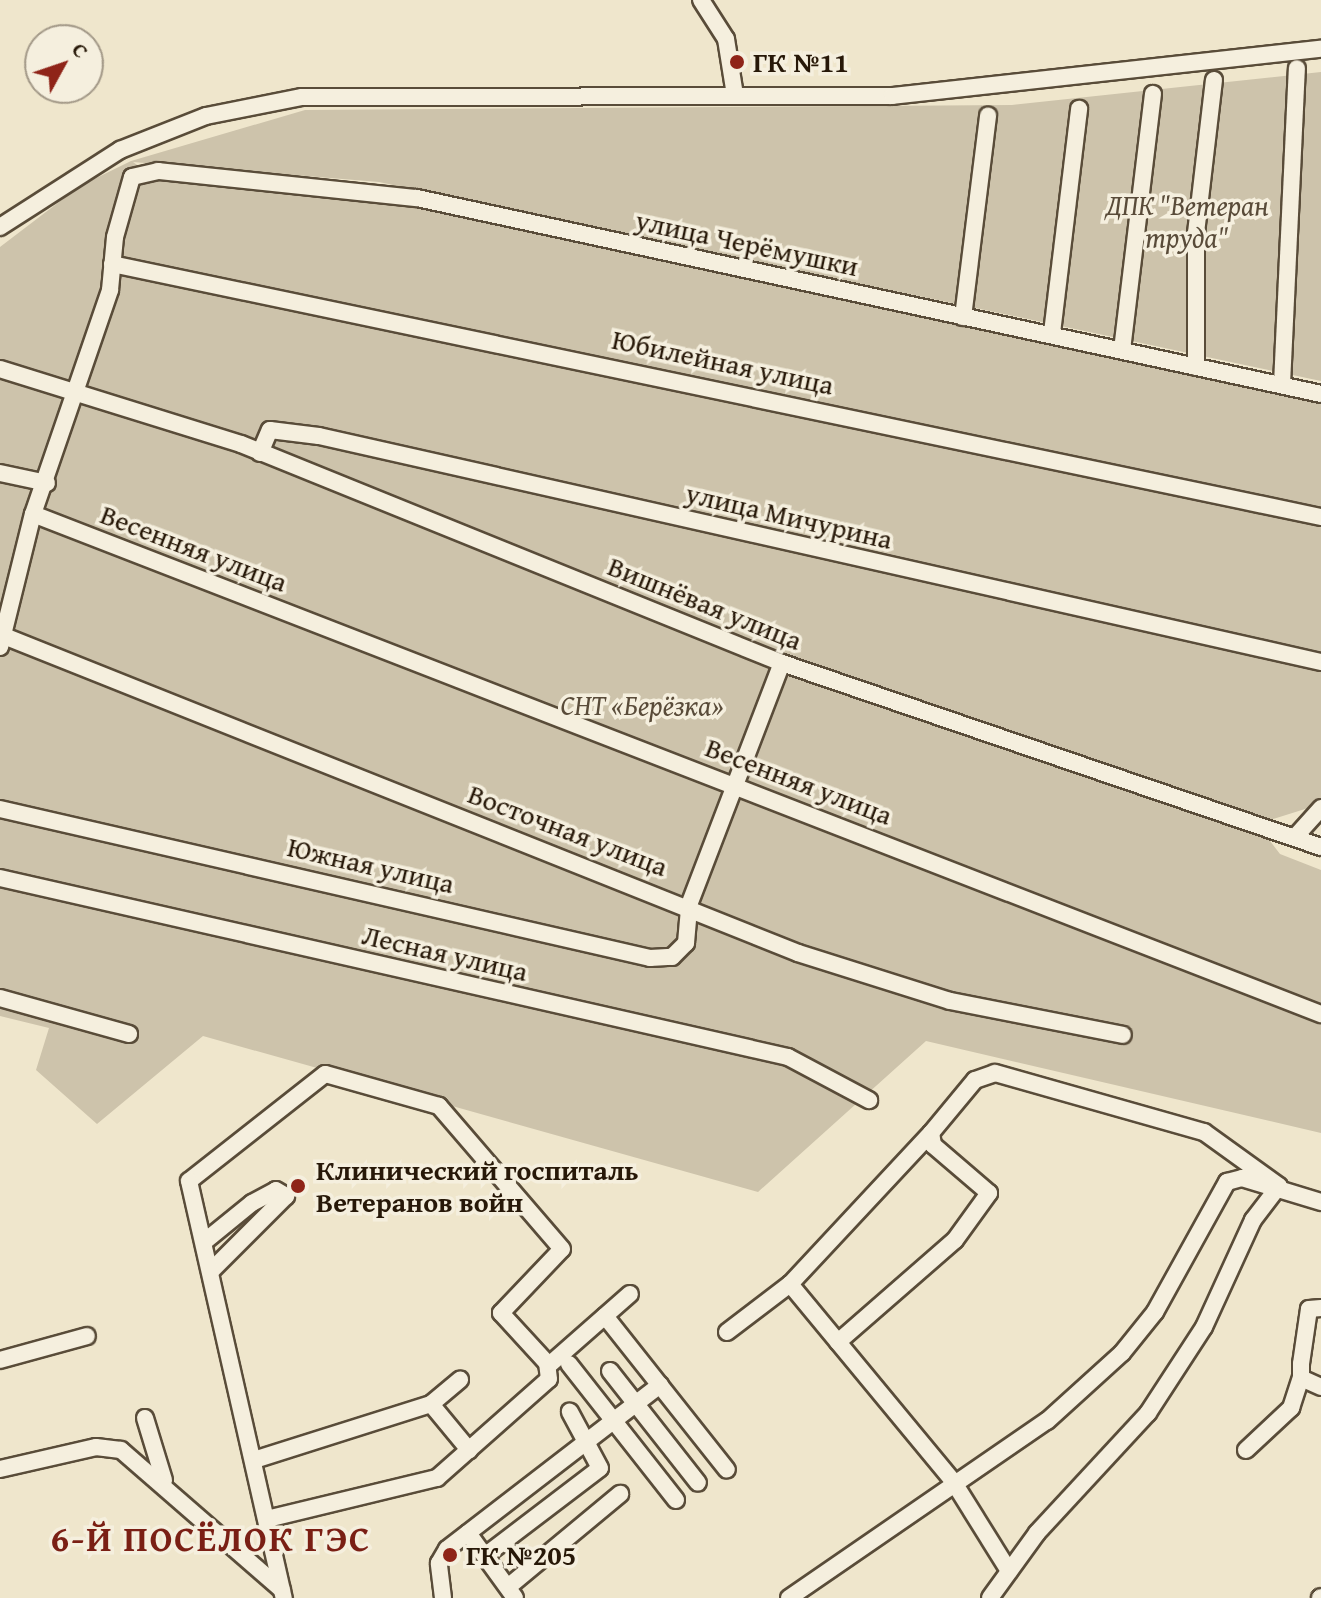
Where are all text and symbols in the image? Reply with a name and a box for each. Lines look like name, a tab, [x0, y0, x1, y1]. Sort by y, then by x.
north arrow	[24, 24, 104, 104]
text: С	[65, 35, 97, 65]
place label: ГК №11	[753, 45, 849, 79]
marker: ГК №11	[728, 53, 746, 71]
park label: ДПК "Ветеран труда"	[1106, 188, 1268, 254]
street label: улица Черёмушки	[632, 203, 862, 283]
street label: Юбилейная улица	[609, 322, 837, 402]
street label: улица Мичурина	[682, 476, 896, 556]
street label: Весенняя улица	[96, 497, 292, 599]
street label: Вишнёвая улица	[603, 549, 807, 657]
park label: СНТ «Берёзка»	[560, 688, 724, 722]
street label: Весенняя улица	[701, 730, 897, 832]
street label: Восточная улица	[464, 777, 672, 883]
street label: Южная улица	[284, 830, 458, 900]
street label: Лесная улица	[359, 918, 531, 988]
place label: Клинический госпиталь Ветеранов войн	[316, 1153, 639, 1219]
marker: Клинический госпиталь Ветеранов войн	[287, 1175, 309, 1197]
district label: 6-Й ПОСЁЛОК ГЭС	[51, 1516, 371, 1560]
place label: ГК №205	[466, 1538, 576, 1572]
marker: ГК №205	[441, 1546, 459, 1564]

